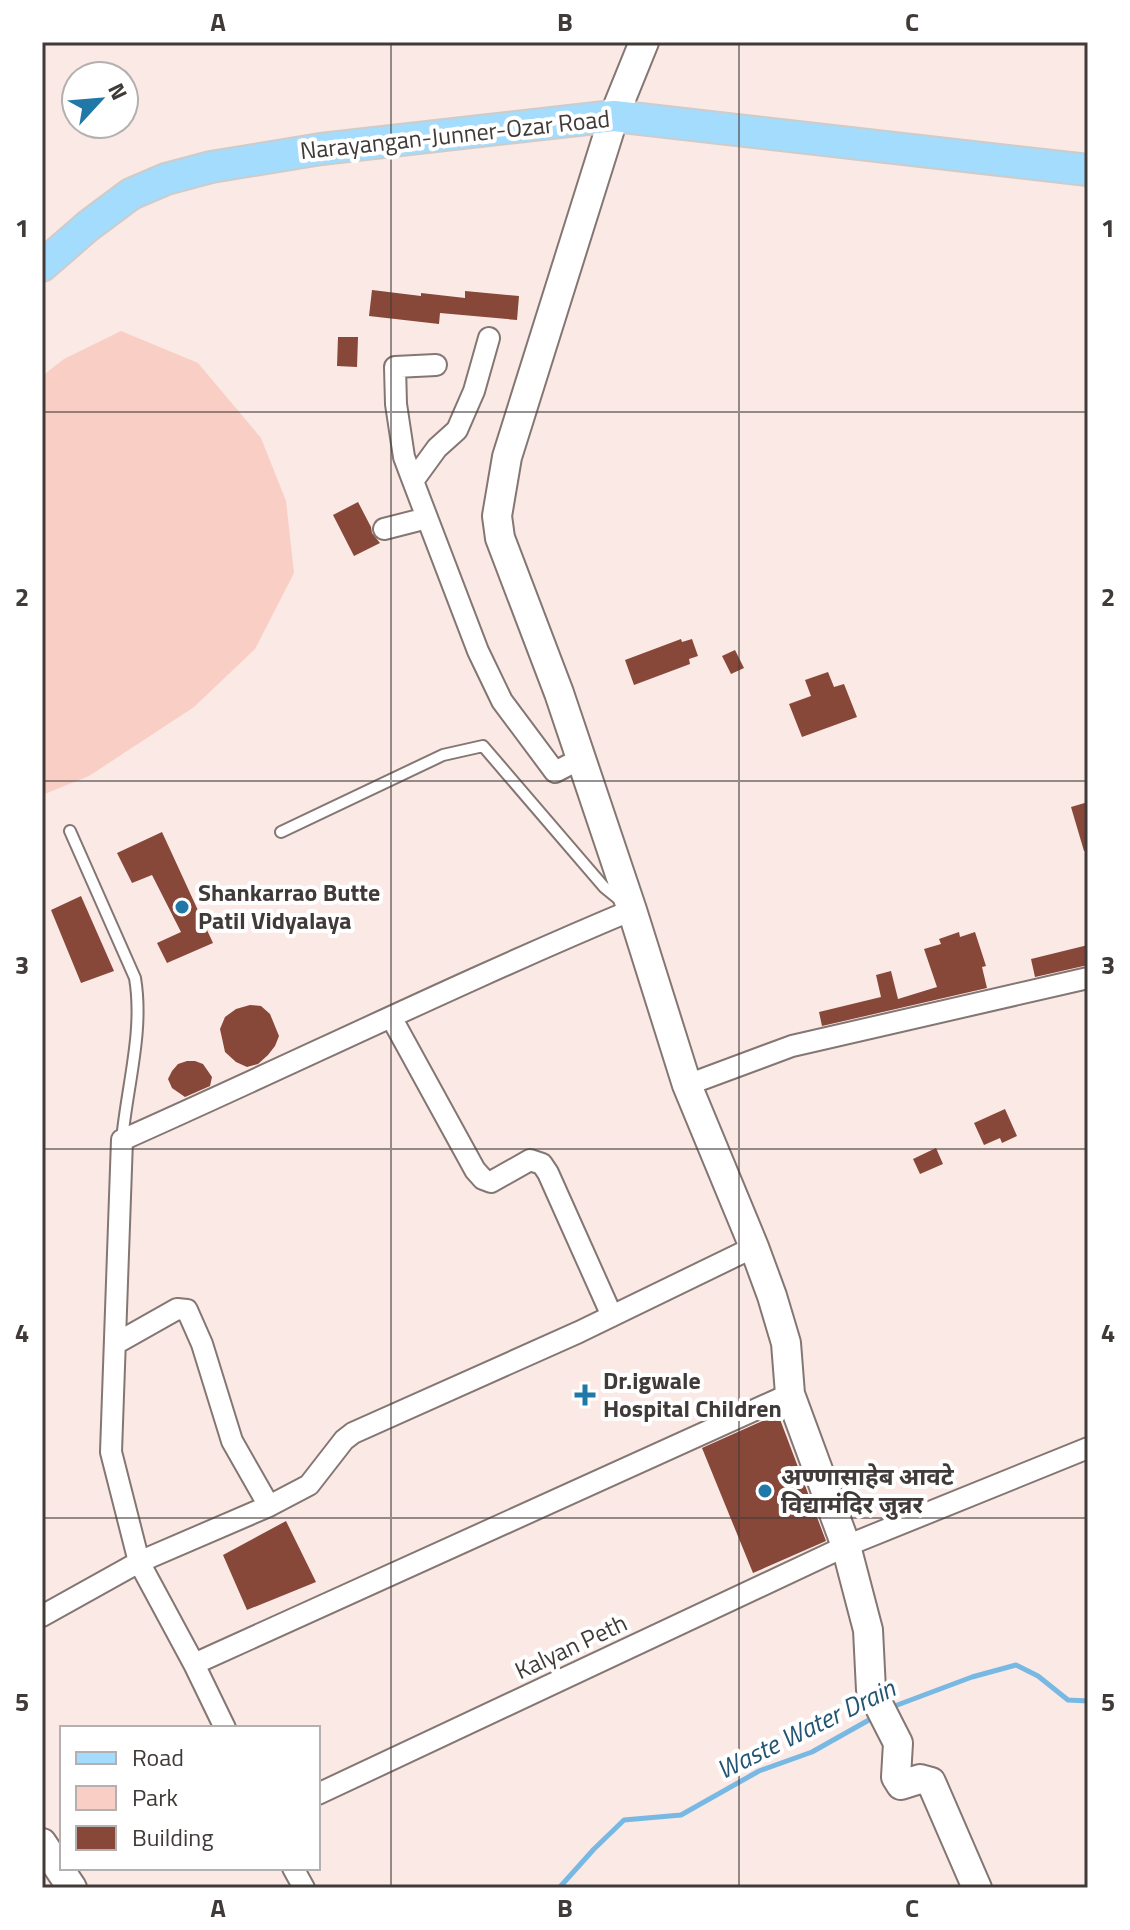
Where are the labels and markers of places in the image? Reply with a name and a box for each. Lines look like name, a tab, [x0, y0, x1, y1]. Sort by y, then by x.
place label: Shankarrao Butte Patil Vidyalaya	[198, 874, 380, 938]
marker: Shankarrao Butte Patil Vidyalaya	[173, 898, 191, 916]
place label: Dr.igwale Hospital Children	[603, 1362, 782, 1426]
marker: Dr.igwale Hospital Children	[574, 1384, 596, 1406]
place label: अण्णासाहेब आवटे विद्यामंदिर जुन्नर	[781, 1458, 955, 1522]
marker: अण्णासाहेब आवटे विद्यामंदिर जुन्नर	[756, 1482, 774, 1500]

